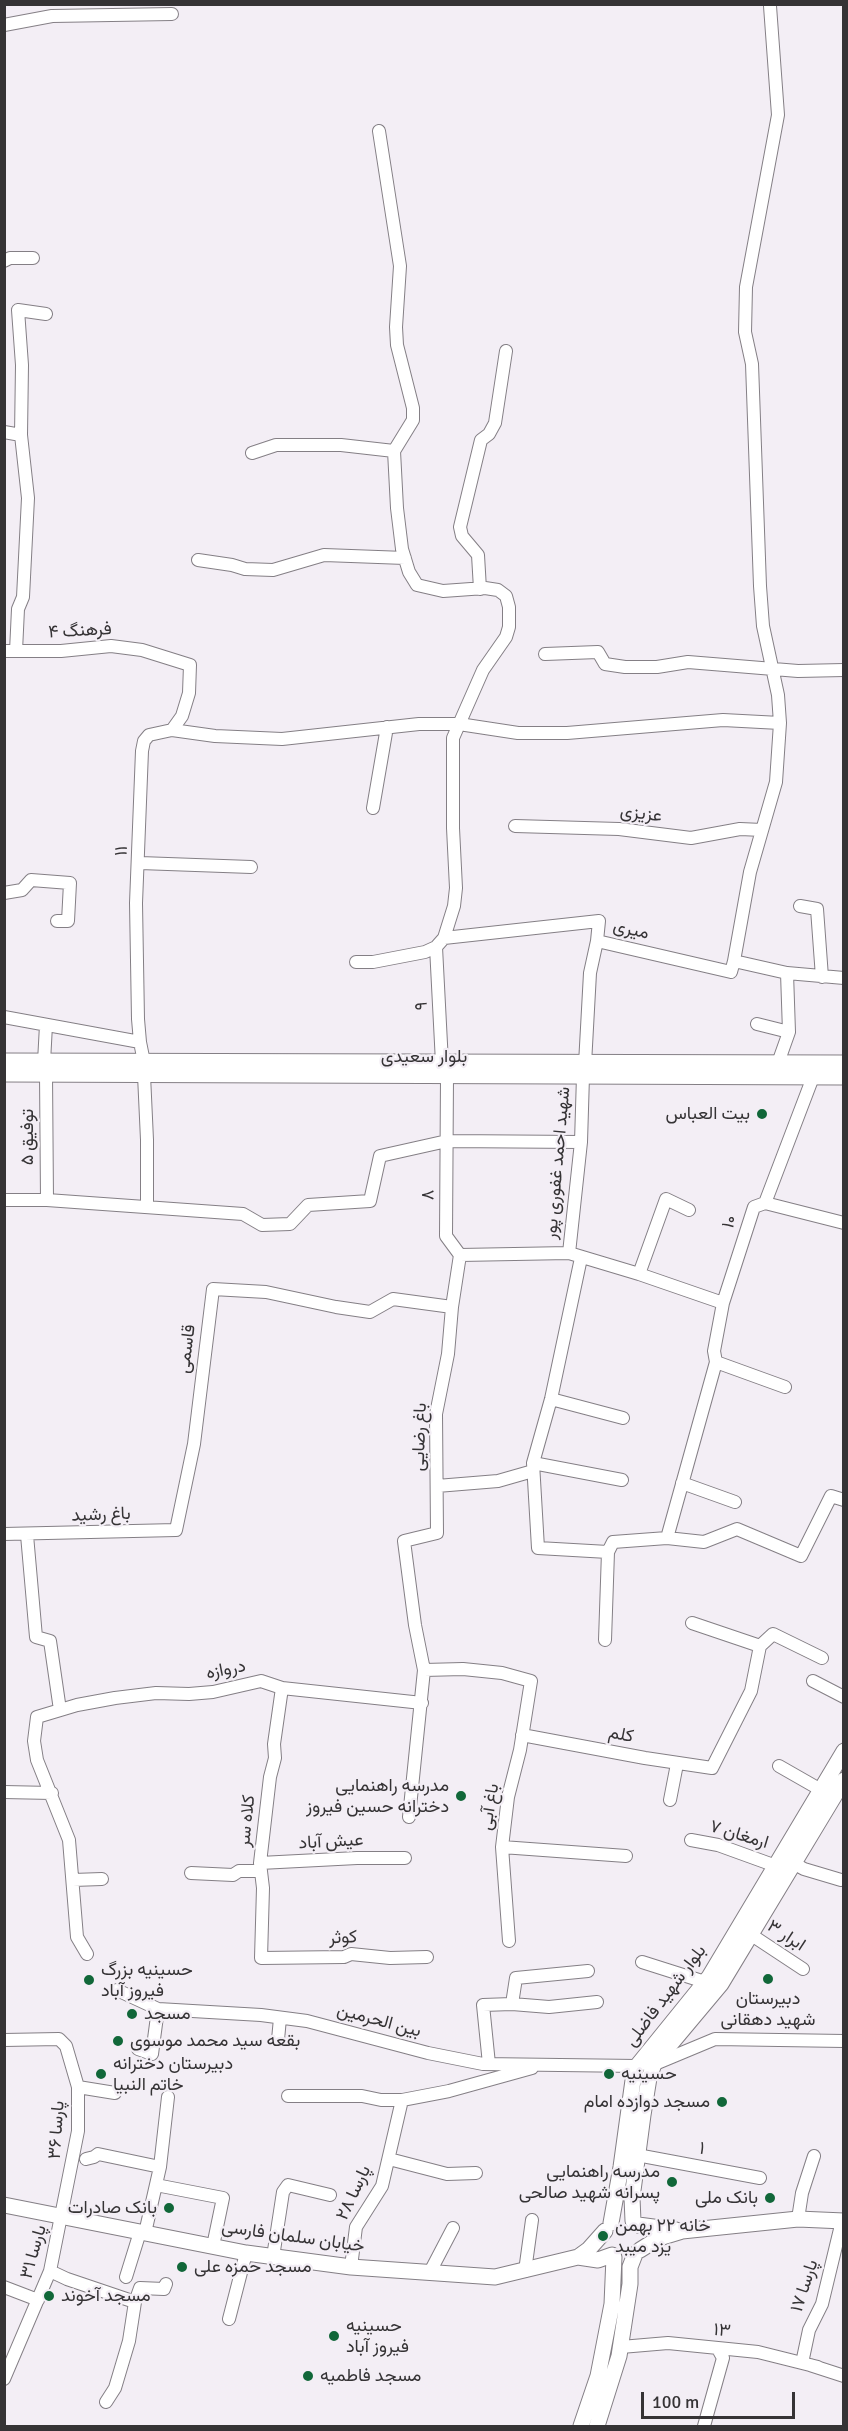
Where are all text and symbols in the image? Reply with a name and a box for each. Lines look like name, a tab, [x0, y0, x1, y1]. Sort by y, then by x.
street label: فرهنگ ۴	[48, 619, 112, 643]
street label: عزیزی	[619, 801, 663, 827]
street label: ۱۱	[111, 845, 133, 857]
street label: میری	[611, 915, 651, 945]
street label: ۹	[411, 1001, 433, 1011]
street label: بلوار سعیدی	[381, 1046, 467, 1068]
street label: شهید احمد غفوری پور	[541, 1086, 575, 1240]
place label: بیت العباس	[666, 1103, 750, 1125]
marker: بیت العباس	[755, 1107, 769, 1121]
street label: توفیق ۵	[17, 1109, 39, 1165]
street label: ۸	[417, 1190, 439, 1200]
street label: ۱۰	[718, 1213, 742, 1231]
street label: قاسمی	[173, 1323, 201, 1375]
street label: باغ رضایی	[408, 1402, 432, 1472]
street label: باغ رشید	[71, 1503, 131, 1527]
street label: دروازه	[204, 1656, 248, 1684]
street label: کلم	[607, 1722, 635, 1748]
place label: مدرسه راهنمایی دخترانه حسین فیروز	[306, 1775, 449, 1818]
street label: باغ آبی	[476, 1782, 504, 1832]
marker: مدرسه راهنمایی دخترانه حسین فیروز	[454, 1789, 468, 1803]
street label: کلاه سر	[234, 1794, 260, 1848]
street label: ارمغان ۷	[707, 1816, 771, 1854]
street label: عیش آباد	[298, 1830, 364, 1854]
street label: ابرار ۳	[763, 1916, 809, 1956]
street label: کوثر	[328, 1926, 358, 1950]
street label: بلوار شهید فاضلی	[621, 1941, 711, 2051]
place label: حسینیه بزرگ فیروز آباد	[101, 1959, 193, 2002]
marker: دبیرستان شهید دهقانی	[761, 1972, 775, 1986]
marker: حسینیه بزرگ فیروز آباد	[82, 1973, 96, 1987]
place label: دبیرستان شهید دهقانی	[721, 1988, 815, 2030]
street label: بین الحرمین	[335, 1999, 423, 2043]
place label: مسجد	[144, 2003, 191, 2025]
marker: مسجد	[125, 2007, 139, 2021]
place label: بقعه سید محمد موسوی	[130, 2030, 300, 2052]
marker: بقعه سید محمد موسوی	[111, 2034, 125, 2048]
place label: دبیرستان دخترانه خاتم النبیا	[113, 2053, 233, 2096]
place label: حسینیه	[621, 2063, 677, 2085]
marker: دبیرستان دخترانه خاتم النبیا	[94, 2067, 108, 2081]
marker: حسینیه	[602, 2067, 616, 2081]
place label: مسجد دوازده امام	[584, 2091, 710, 2113]
marker: مسجد دوازده امام	[715, 2095, 729, 2109]
street label: پارسا ۳۶	[44, 2100, 70, 2160]
street label: ۱	[698, 2138, 706, 2160]
place label: مدرسه راهنمایی پسرانه شهید صالحی	[519, 2161, 660, 2204]
street label: پارسا ۲۸	[332, 2162, 376, 2224]
marker: مدرسه راهنمایی پسرانه شهید صالحی	[665, 2175, 679, 2189]
place label: بانک ملی	[695, 2187, 758, 2209]
marker: بانک ملی	[763, 2191, 777, 2205]
place label: بانک صادرات	[68, 2197, 157, 2219]
marker: بانک صادرات	[162, 2201, 176, 2215]
place label: خانه ۲۲ بهمن یزد میبد	[615, 2215, 711, 2258]
street label: خیابان سلمان فارسی	[220, 2216, 366, 2258]
street label: پارسا ۳۱	[16, 2223, 52, 2281]
marker: خانه ۲۲ بهمن یزد میبد	[596, 2229, 610, 2243]
place label: مسجد حمزه علی	[194, 2256, 312, 2278]
street label: پارسا ۱۷	[786, 2257, 824, 2315]
marker: مسجد حمزه علی	[175, 2260, 189, 2274]
place label: مسجد آخوند	[61, 2285, 151, 2307]
marker: مسجد آخوند	[42, 2289, 56, 2303]
place label: حسینیه فیروز آباد	[346, 2315, 409, 2358]
street label: ۱۳	[712, 2319, 732, 2343]
marker: حسینیه فیروز آباد	[327, 2329, 341, 2343]
place label: مسجد فاطمیه	[320, 2365, 421, 2387]
marker: مسجد فاطمیه	[301, 2369, 315, 2383]
scale bar	[644, 2380, 798, 2418]
text: 100 m	[652, 2391, 699, 2413]

